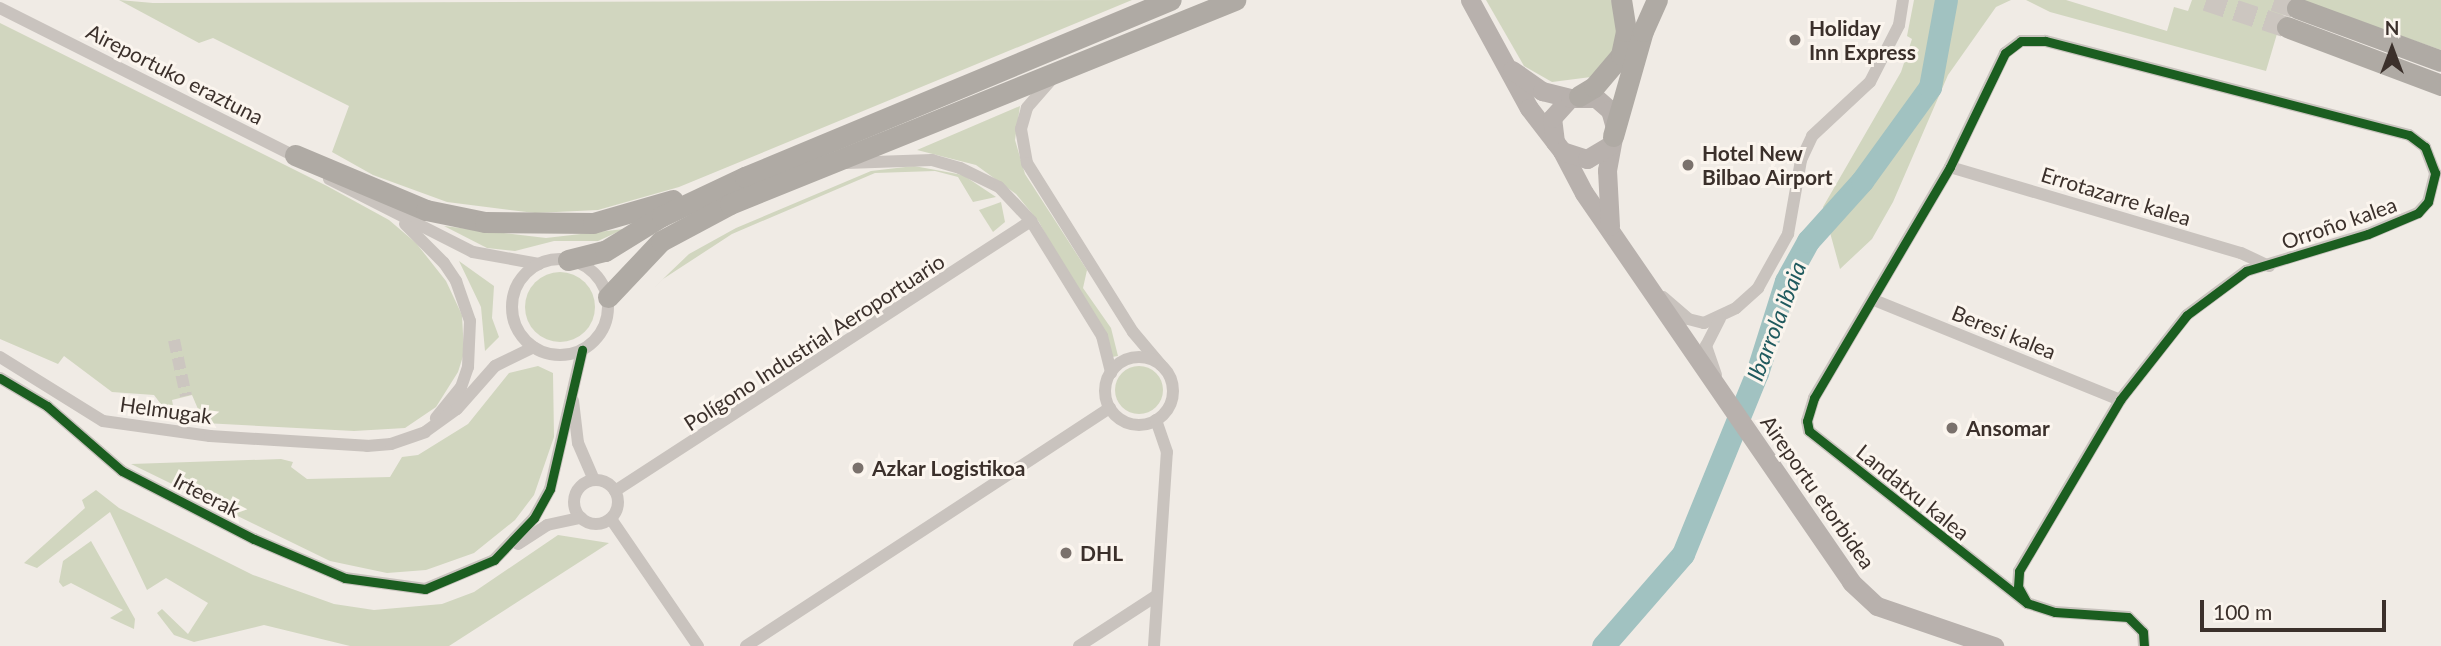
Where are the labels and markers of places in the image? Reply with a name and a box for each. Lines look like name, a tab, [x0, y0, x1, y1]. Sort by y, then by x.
place label: Holiday Inn Express	[1809, 15, 1916, 65]
marker: Holiday Inn Express	[1787, 32, 1803, 48]
place label: Hotel New Bilbao Airport	[1702, 140, 1833, 190]
marker: Hotel New Bilbao Airport	[1680, 157, 1696, 173]
place label: Ansomar	[1966, 415, 2050, 441]
marker: Ansomar	[1944, 420, 1960, 436]
place label: Azkar Logistikoa	[872, 455, 1026, 481]
marker: Azkar Logistikoa	[850, 460, 866, 476]
place label: DHL	[1080, 540, 1123, 566]
marker: DHL	[1058, 545, 1074, 561]

